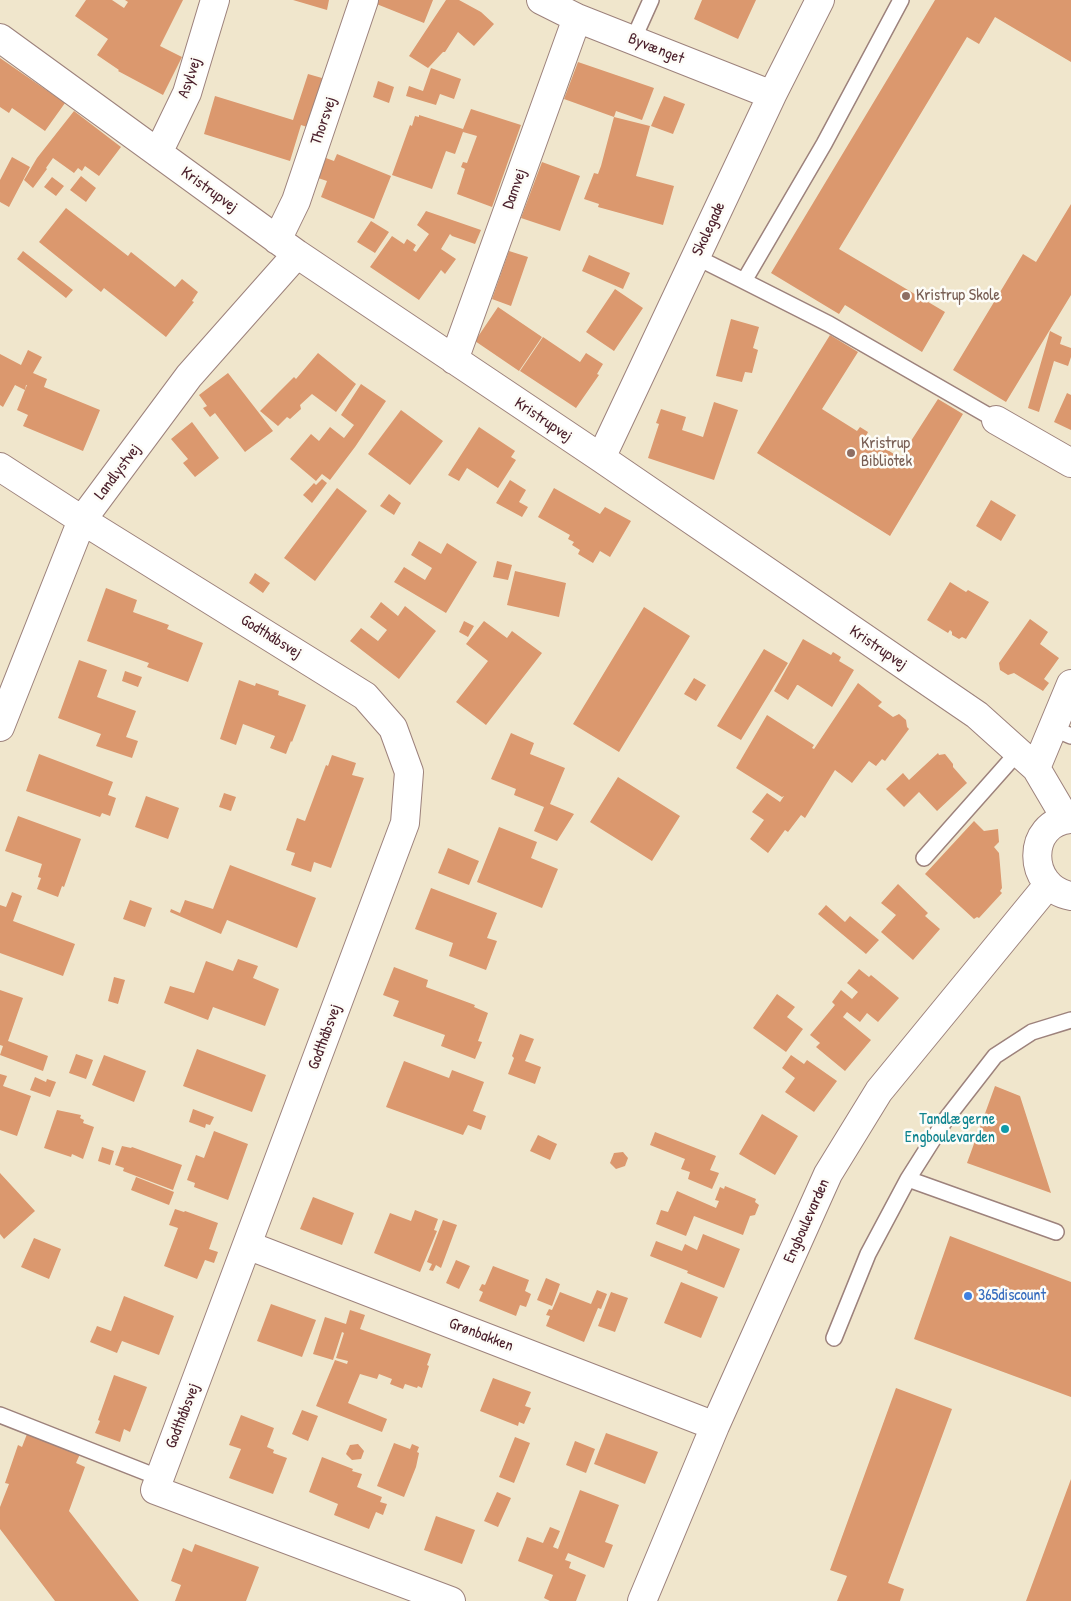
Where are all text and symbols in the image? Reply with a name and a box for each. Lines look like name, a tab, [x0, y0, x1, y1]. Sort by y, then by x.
street label: Byvænget	[625, 29, 687, 69]
street label: Asylvej	[174, 55, 206, 101]
street label: Thorsvej	[307, 94, 341, 148]
street label: Kristrupvej	[177, 163, 241, 217]
street label: Damvej	[499, 166, 531, 212]
street label: Skolegade	[688, 199, 730, 259]
place label: Kristrup Skole	[916, 286, 1000, 306]
marker: Kristrup Skole	[900, 290, 912, 302]
street label: Kristrupvej	[510, 394, 576, 446]
place label: Kristrup Bibliotek	[861, 434, 912, 472]
street label: Landlystvej	[91, 440, 145, 504]
marker: Kristrup Bibliotek	[845, 447, 857, 459]
street label: Godthåbsvej	[237, 611, 305, 663]
street label: Kristrupvej	[845, 622, 911, 674]
street label: Godthåbsvej	[304, 1002, 346, 1072]
place label: Tandlægerne Engboulevarden	[905, 1110, 995, 1148]
marker: Tandlægerne Engboulevarden	[999, 1123, 1011, 1135]
street label: Engboulevarden	[780, 1176, 834, 1266]
place label: 365discount	[978, 1286, 1046, 1306]
marker: 365discount	[962, 1290, 974, 1302]
street label: Grønbakken	[446, 1314, 516, 1356]
street label: Godthåbsvej	[162, 1381, 204, 1451]

